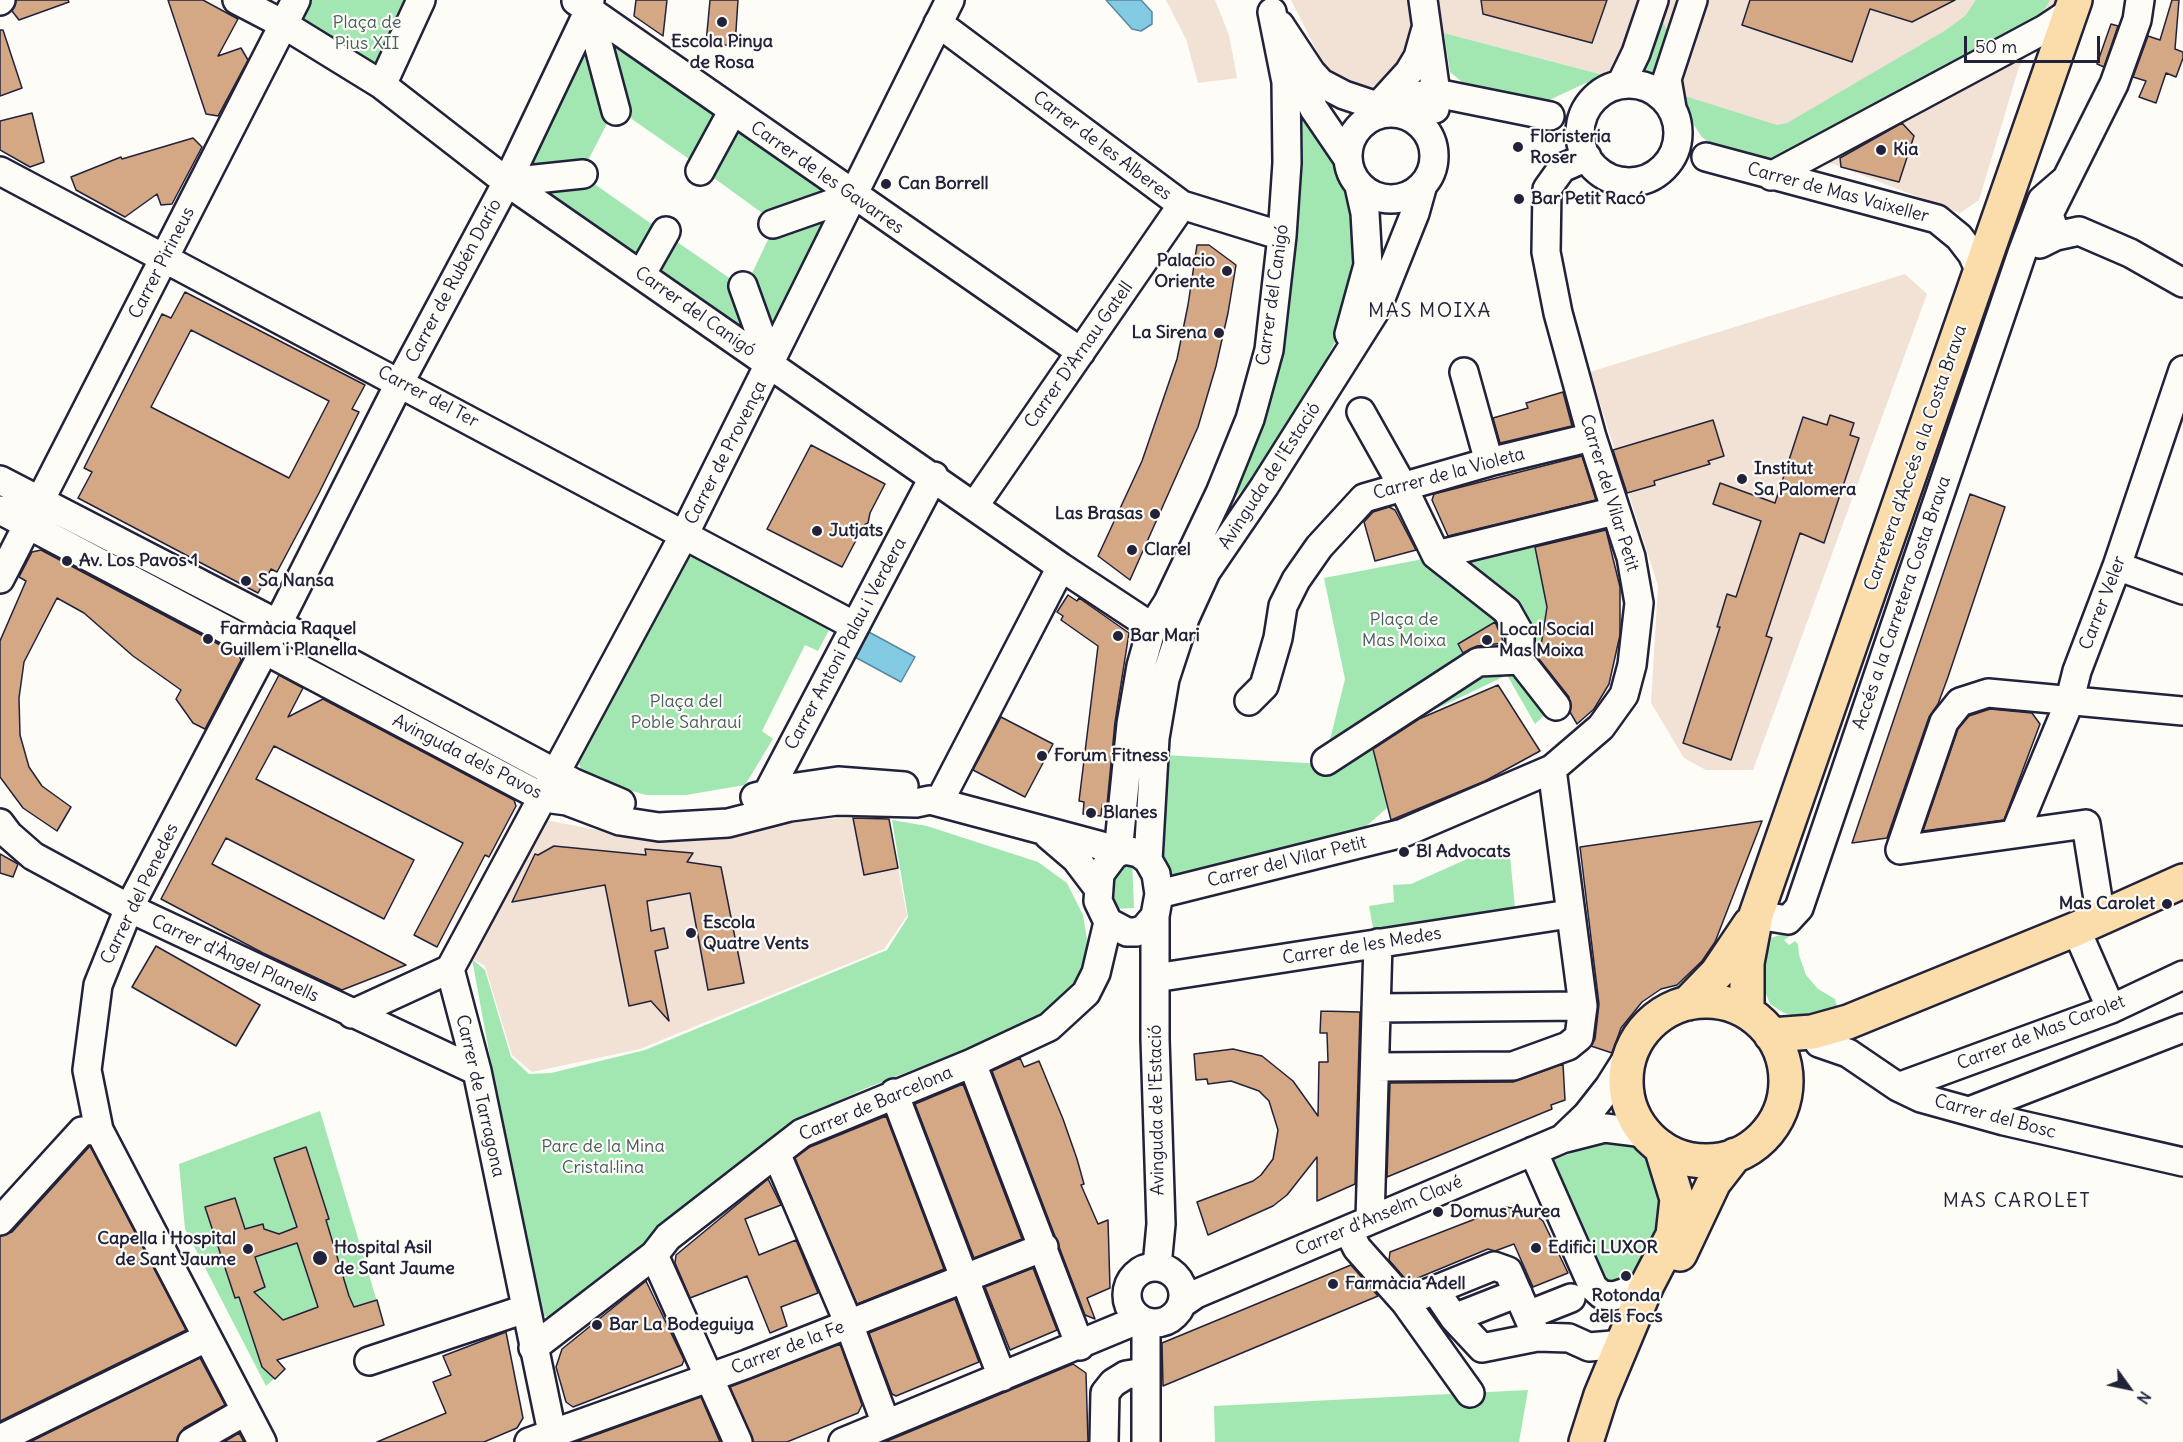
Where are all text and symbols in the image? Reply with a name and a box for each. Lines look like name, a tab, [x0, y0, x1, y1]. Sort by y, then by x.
park label: Plaça de Pius XII	[333, 12, 401, 54]
marker: Escola Pinya de Rosa	[715, 15, 729, 29]
scale bar	[1967, 24, 2104, 62]
place label: Escola Pinya de Rosa	[671, 31, 773, 74]
text: 50 m	[1975, 35, 2017, 58]
street label: Carrer de les Alberes	[1028, 87, 1176, 205]
street label: Carrer de les Gavarres	[746, 117, 908, 239]
place label: Floristeria Roser	[1530, 126, 1611, 168]
place label: Kia	[1893, 139, 1918, 161]
marker: Floristeria Roser	[1511, 140, 1525, 154]
marker: Kia	[1874, 143, 1888, 157]
street label: Carrer de Mas Vaixeller	[1745, 158, 1931, 228]
place label: Can Borrell	[898, 173, 989, 195]
marker: Can Borrell	[879, 177, 893, 191]
place label: Bar Petit Racó	[1531, 188, 1646, 210]
marker: Bar Petit Racó	[1512, 192, 1526, 206]
street label: Carrer de Rubén Darío	[402, 195, 506, 367]
street label: Carrer Pirineus	[125, 204, 199, 322]
street label: Carrer del Canigó	[1252, 223, 1294, 367]
place label: Palacio Oriente	[1154, 250, 1215, 292]
street label: Carrer del Canigó	[630, 262, 760, 362]
marker: Palacio Oriente	[1220, 264, 1234, 278]
street label: Carrer D'Arnau Gatell	[1020, 277, 1138, 433]
district label: MAS MOIXA	[1368, 299, 1492, 323]
place label: La Sirena	[1132, 322, 1207, 344]
street label: Carretera d'Accés a la Costa Brava	[1860, 322, 1972, 594]
marker: La Sirena	[1212, 326, 1226, 340]
street label: Carrer del Ter	[374, 361, 482, 433]
street label: Carrer de Provença	[680, 378, 772, 528]
street label: Avinguda de l'Estació	[1215, 399, 1325, 553]
street label: Carrer del Vilar Petit	[1575, 412, 1643, 574]
street label: Carrer de la Violeta	[1371, 443, 1527, 505]
place label: Institut Sa Palomera	[1754, 458, 1856, 500]
marker: Institut Sa Palomera	[1735, 472, 1749, 486]
street label: Accés a la Carretera Costa Brava	[1848, 473, 1956, 733]
place label: Las Brasas	[1055, 503, 1143, 525]
marker: Las Brasas	[1148, 507, 1162, 521]
place label: Jutjats	[829, 520, 883, 542]
marker: Jutjats	[810, 524, 824, 538]
street label: Carrer Antoni Palau i Verdera	[781, 534, 911, 754]
place label: Clarel	[1144, 539, 1191, 561]
marker: Clarel	[1125, 543, 1139, 557]
place label: Av. Los Pavos 1	[79, 550, 198, 572]
street label: Carrer Veler	[2075, 553, 2131, 653]
marker: Av. Los Pavos 1	[60, 554, 74, 568]
place label: Sa Nansa	[258, 570, 334, 592]
marker: Sa Nansa	[239, 574, 253, 588]
park label: Plaça de Mas Moixa	[1362, 609, 1446, 652]
place label: Farmàcia Raquel Guillem i Planella	[220, 618, 357, 660]
place label: Local Social Mas Moixa	[1499, 619, 1594, 662]
place label: Bar Mari	[1130, 625, 1200, 647]
marker: Bar Mari	[1111, 629, 1125, 643]
marker: Farmàcia Raquel Guillem i Planella	[201, 632, 215, 646]
marker: Local Social Mas Moixa	[1480, 633, 1494, 647]
park label: Plaça del Poble Sahrauí	[630, 691, 742, 734]
street label: Avinguda dels Pavos	[389, 710, 545, 804]
place label: Forum Fitness	[1054, 745, 1168, 767]
marker: Forum Fitness	[1035, 749, 1049, 763]
place label: Blanes	[1103, 802, 1157, 824]
marker: Blanes	[1084, 806, 1098, 820]
street label: Carrer del Penedes	[96, 820, 184, 968]
street label: Carrer del Vilar Petit	[1205, 832, 1369, 892]
place label: Bl Advocats	[1416, 841, 1511, 863]
marker: Bl Advocats	[1397, 845, 1411, 859]
place label: Mas Carolet	[2059, 893, 2155, 915]
marker: Mas Carolet	[2160, 897, 2174, 911]
street label: Carrer d'Àngel Planells	[148, 911, 322, 1007]
place label: Escola Quatre Vents	[703, 912, 809, 954]
street label: Carrer de les Medes	[1281, 923, 1443, 969]
marker: Escola Quatre Vents	[684, 926, 698, 940]
street label: Carrer de Mas Carolet	[1954, 991, 2128, 1075]
street label: Carrer de Tarragona	[451, 1013, 509, 1179]
street label: Avinguda de l'Estació	[1145, 1025, 1169, 1195]
street label: Carrer de Barcelona	[796, 1062, 956, 1146]
street label: Carrer del Bosc	[1932, 1090, 2058, 1144]
park label: Parc de la Mina Cristal·lina	[541, 1136, 665, 1178]
street label: Carrer d'Anselm Clavé	[1292, 1171, 1466, 1261]
district label: MAS CAROLET	[1943, 1189, 2091, 1213]
place label: Domus Aurea	[1450, 1201, 1560, 1223]
marker: Domus Aurea	[1431, 1205, 1445, 1219]
place label: Capella i Hospital de Sant Jaume	[97, 1228, 236, 1270]
place label: Hospital Asil de Sant Jaume	[334, 1237, 455, 1280]
place label: Edifici LUXOR	[1548, 1237, 1658, 1259]
marker: Edifici LUXOR	[1529, 1241, 1543, 1255]
marker: Capella i Hospital de Sant Jaume	[241, 1242, 255, 1256]
marker: Hospital Asil de Sant Jaume	[311, 1249, 329, 1267]
marker: Rotonda dels Focs	[1619, 1269, 1633, 1283]
place label: Farmàcia Adell	[1345, 1273, 1466, 1295]
marker: Farmàcia Adell	[1326, 1277, 1340, 1291]
place label: Rotonda dels Focs	[1589, 1285, 1663, 1328]
place label: Bar La Bodeguiya	[609, 1314, 754, 1336]
street label: Carrer de la Fe	[728, 1317, 848, 1379]
marker: Bar La Bodeguiya	[590, 1318, 604, 1332]
north arrow	[2099, 1358, 2159, 1418]
text: N	[2133, 1388, 2155, 1408]

